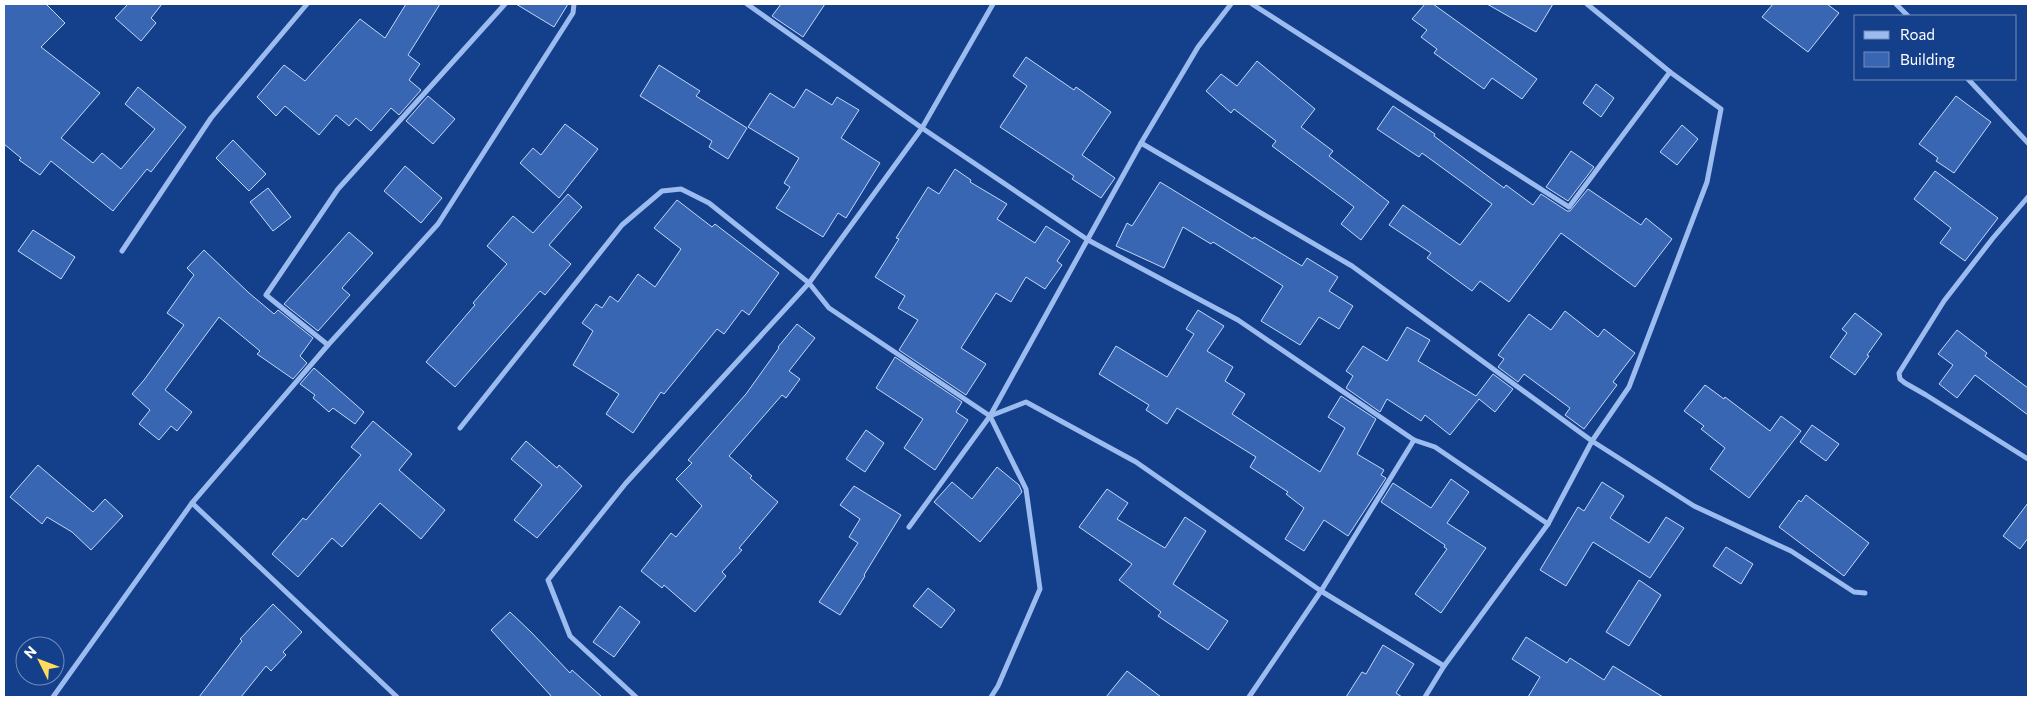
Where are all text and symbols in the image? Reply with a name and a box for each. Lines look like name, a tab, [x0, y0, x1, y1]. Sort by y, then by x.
legend	[1854, 15, 2017, 80]
text: Road	[1900, 25, 1935, 43]
text: Building	[1900, 50, 1955, 68]
north arrow	[15, 636, 65, 686]
text: N	[20, 642, 40, 662]

